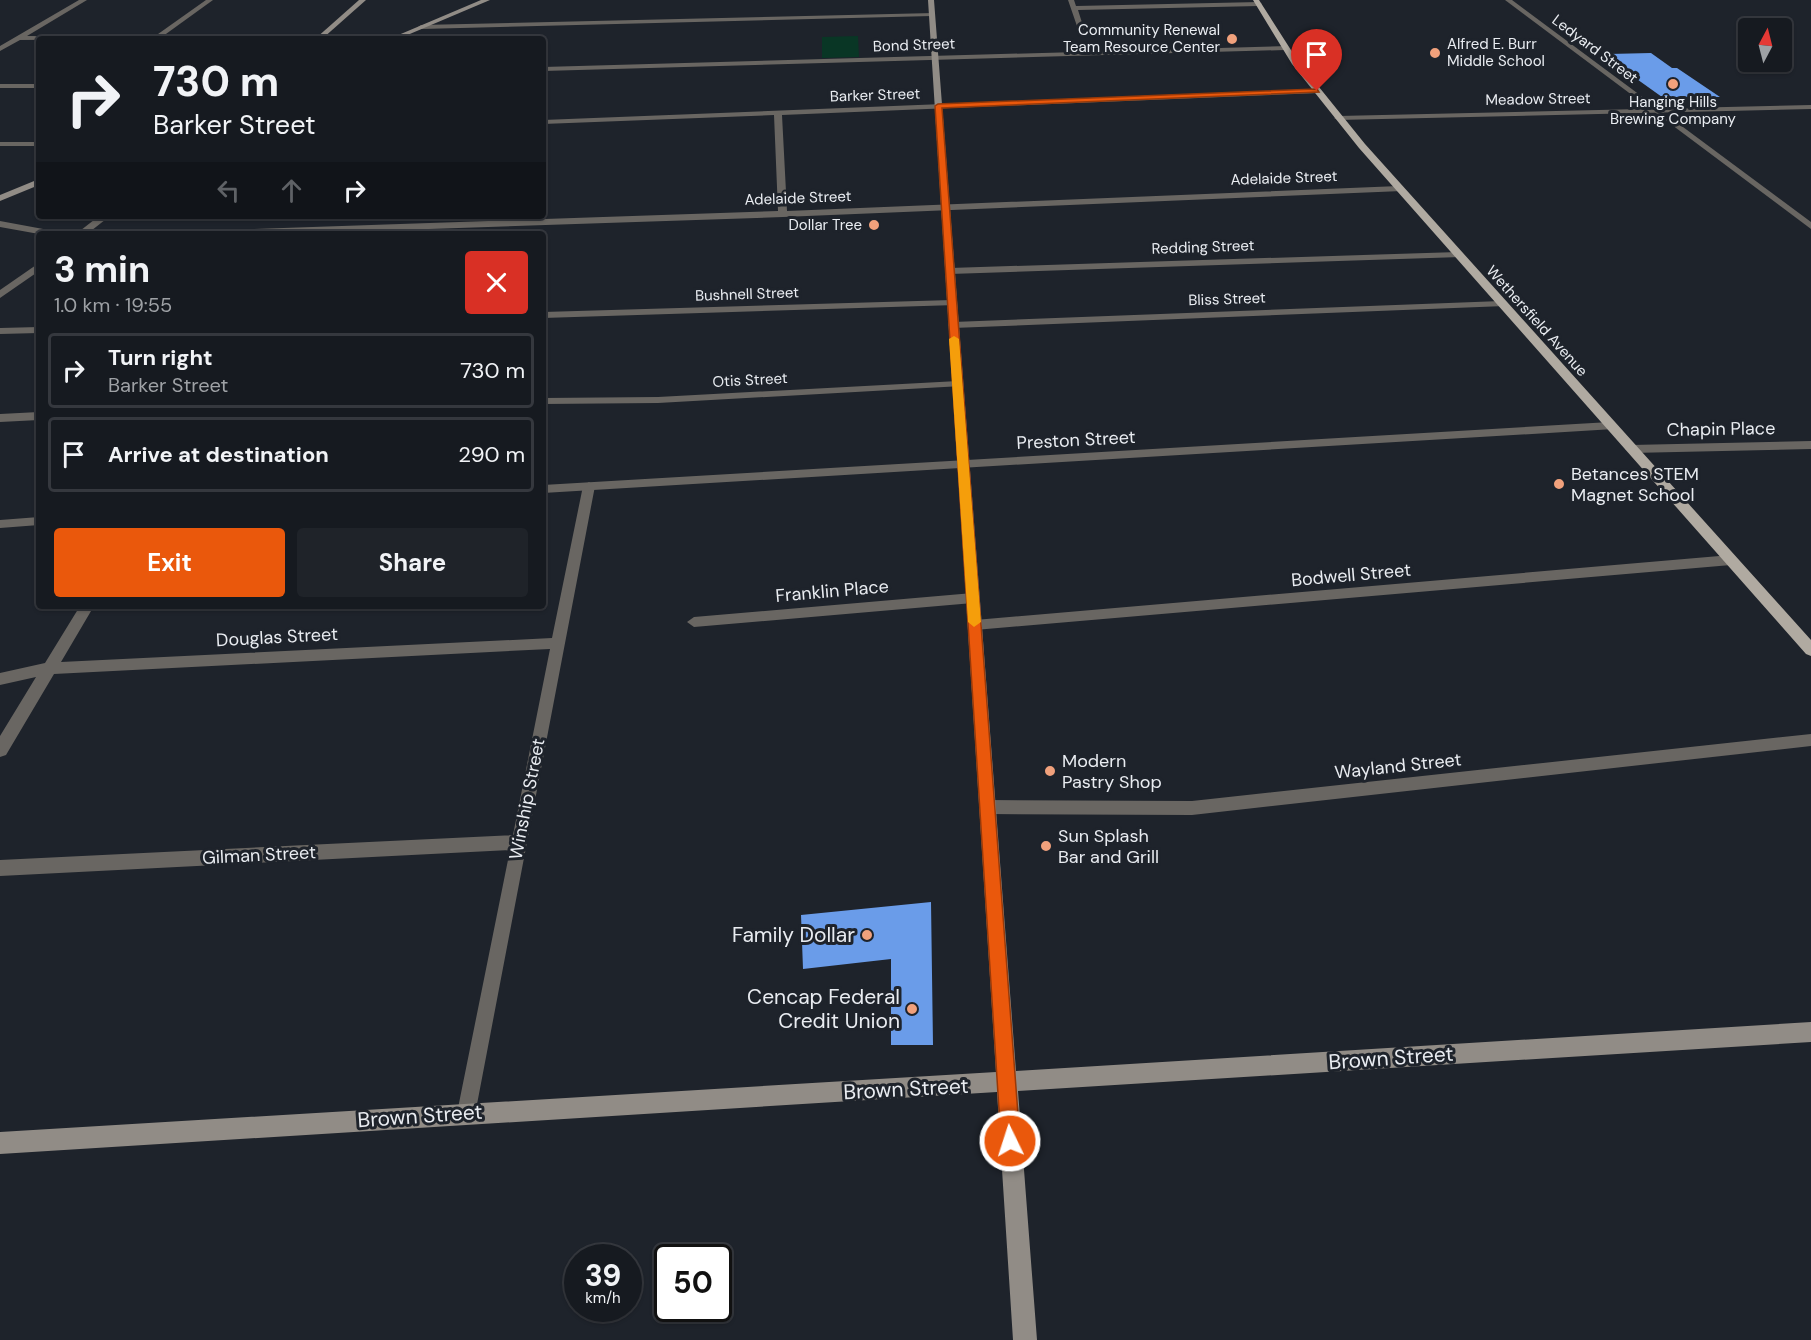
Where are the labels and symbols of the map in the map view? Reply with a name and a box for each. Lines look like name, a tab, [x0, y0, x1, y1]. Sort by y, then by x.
street label: Ledyard Street	[1548, 10, 1642, 88]
north arrow	[1738, 18, 1792, 72]
place label: Community Renewal Team Resource Center	[1063, 20, 1220, 57]
pin	[1291, 29, 1342, 91]
marker: Community Renewal Team Resource Center	[1225, 32, 1239, 46]
street label: Bond Street	[872, 34, 956, 56]
place label: Alfred E. Burr Middle School	[1447, 34, 1545, 71]
marker: Alfred E. Burr Middle School	[1428, 46, 1442, 60]
marker: Hanging Hills Brewing Company	[1666, 77, 1680, 91]
street label: Barker Street	[829, 83, 921, 107]
street label: Meadow Street	[1485, 88, 1591, 110]
place label: Hanging Hills Brewing Company	[1610, 92, 1737, 129]
street label: Adelaide Street	[1230, 166, 1338, 190]
street label: Adelaide Street	[744, 186, 852, 210]
place label: Dollar Tree	[789, 215, 862, 235]
marker: Dollar Tree	[867, 218, 881, 232]
street label: Redding Street	[1151, 235, 1255, 259]
street label: Wethersfield Avenue	[1482, 261, 1592, 381]
street label: Bushnell Street	[695, 282, 799, 306]
street label: Bliss Street	[1188, 288, 1266, 310]
street label: Otis Street	[712, 368, 788, 392]
street label: Chapin Place	[1667, 416, 1775, 442]
street label: Preston Street	[1016, 425, 1136, 455]
place label: Betances STEM Magnet School	[1571, 462, 1699, 507]
marker: Betances STEM Magnet School	[1552, 477, 1566, 491]
street label: Bodwell Street	[1290, 558, 1412, 592]
street label: Franklin Place	[774, 574, 890, 608]
street label: Douglas Street	[215, 622, 339, 652]
street label: Winship Street	[503, 736, 551, 862]
street label: Wayland Street	[1333, 747, 1463, 785]
place label: Modern Pastry Shop	[1062, 749, 1162, 794]
marker: Modern Pastry Shop	[1043, 764, 1057, 778]
place label: Sun Splash Bar and Grill	[1058, 824, 1159, 869]
marker: Sun Splash Bar and Grill	[1039, 839, 1053, 853]
street label: Gilman Street	[201, 840, 317, 870]
place label: Family Dollar	[732, 921, 855, 949]
marker: Family Dollar	[860, 928, 874, 942]
place label: Cencap Federal Credit Union	[747, 983, 900, 1035]
marker: Cencap Federal Credit Union	[905, 1002, 919, 1016]
street label: Brown Street	[1328, 1040, 1454, 1076]
street label: Brown Street	[843, 1072, 969, 1106]
street label: Brown Street	[357, 1098, 483, 1134]
position arrow	[978, 1109, 1042, 1173]
speed limit sign: 50	[654, 1244, 732, 1322]

